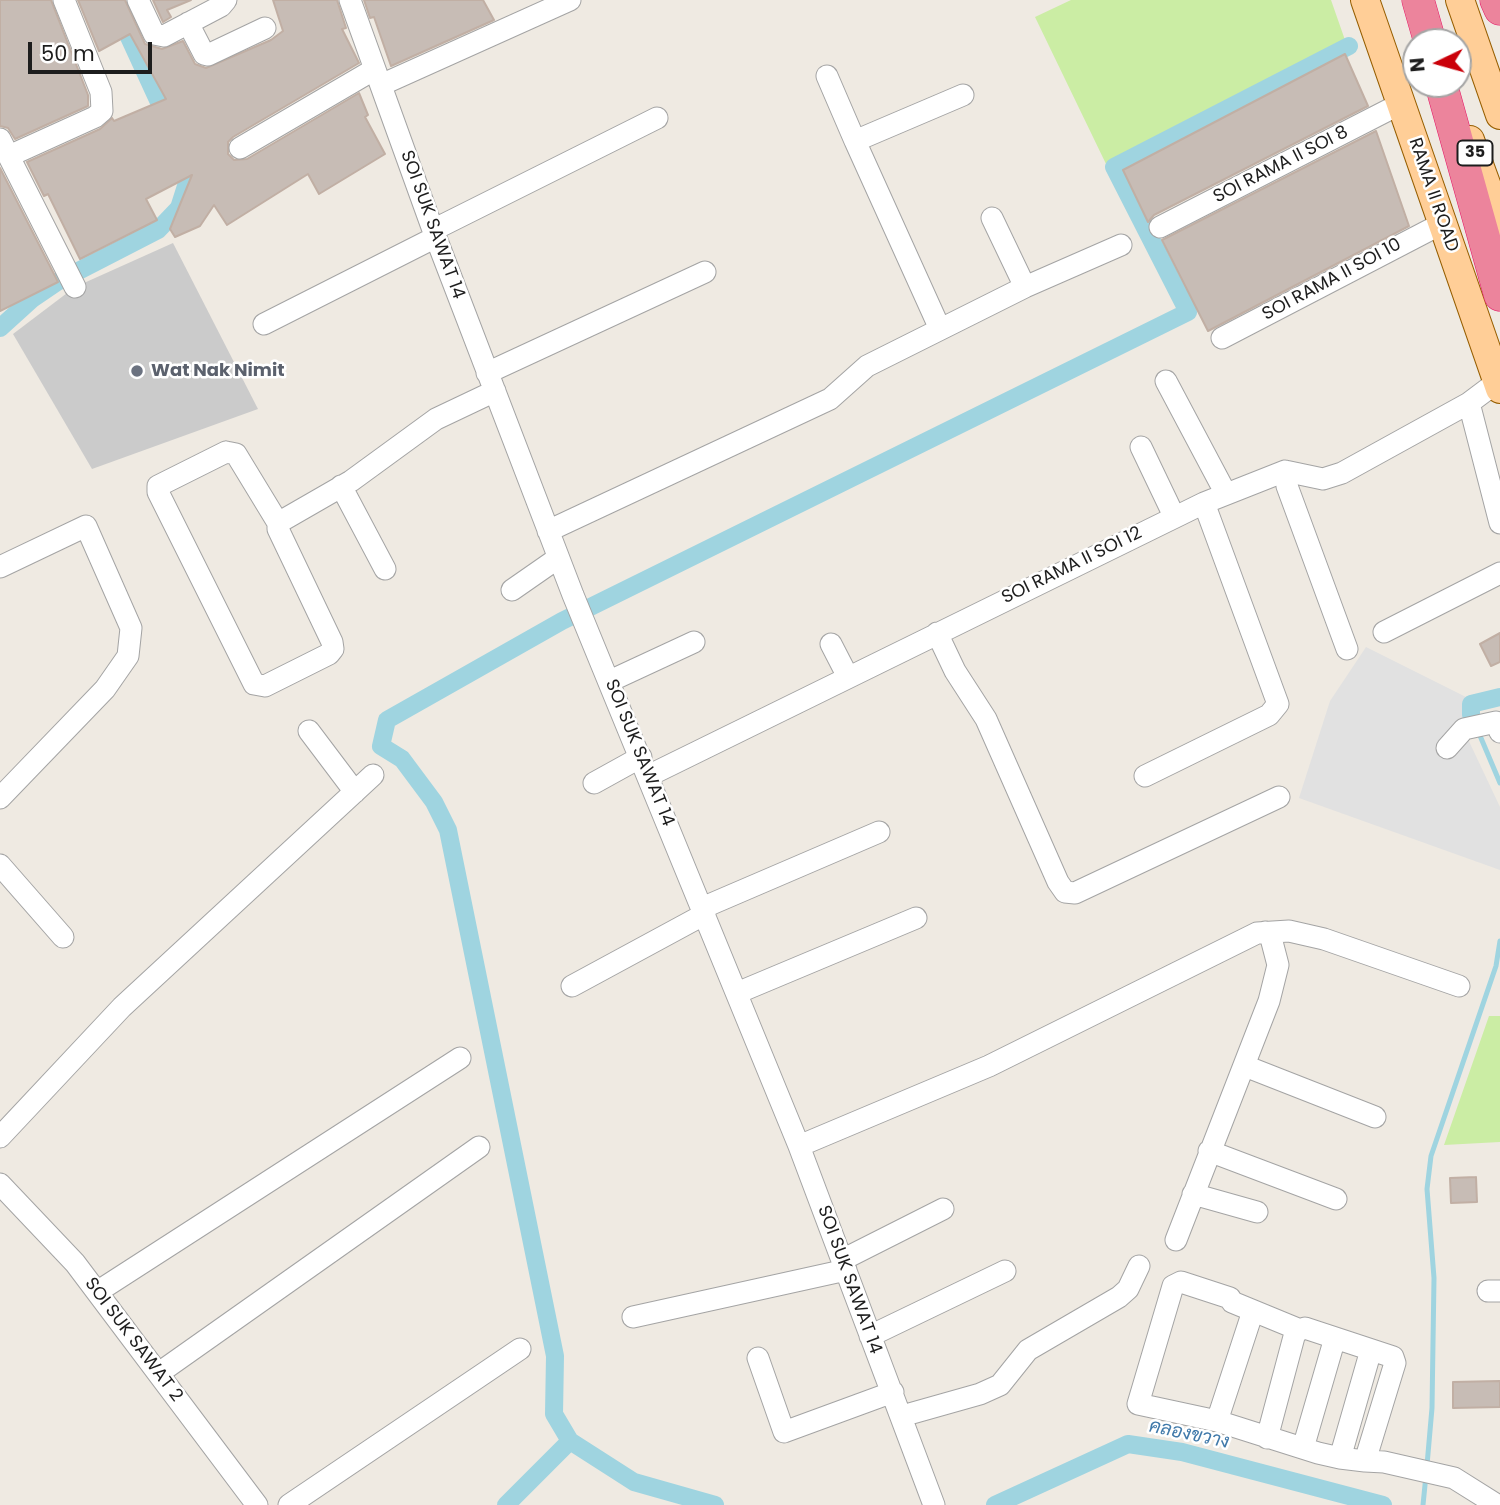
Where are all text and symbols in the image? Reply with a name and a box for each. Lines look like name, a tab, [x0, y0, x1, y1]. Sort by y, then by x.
scale bar	[32, 28, 156, 72]
north arrow	[1402, 28, 1472, 98]
text: 50 m	[41, 39, 95, 68]
text: N	[1404, 56, 1432, 73]
street label: SOI RAMA II SOI 8	[1210, 122, 1352, 208]
street label: RAMA II ROAD	[1403, 135, 1463, 255]
road number: 35	[1458, 140, 1492, 166]
street label: SOI SUK SAWAT 14	[395, 148, 469, 302]
street label: SOI RAMA II SOI 10	[1259, 234, 1405, 326]
place label: Wat Nak Nimit	[151, 360, 285, 382]
marker: Wat Nak Nimit	[129, 363, 145, 379]
street label: SOI RAMA II SOI 12	[998, 523, 1146, 609]
street label: SOI SUK SAWAT 14	[600, 677, 678, 829]
street label: SOI SUK SAWAT 14	[812, 1203, 886, 1357]
street label: SOI SUK SAWAT 2	[79, 1274, 187, 1406]
water label: คลองขวาง	[1147, 1415, 1231, 1455]

